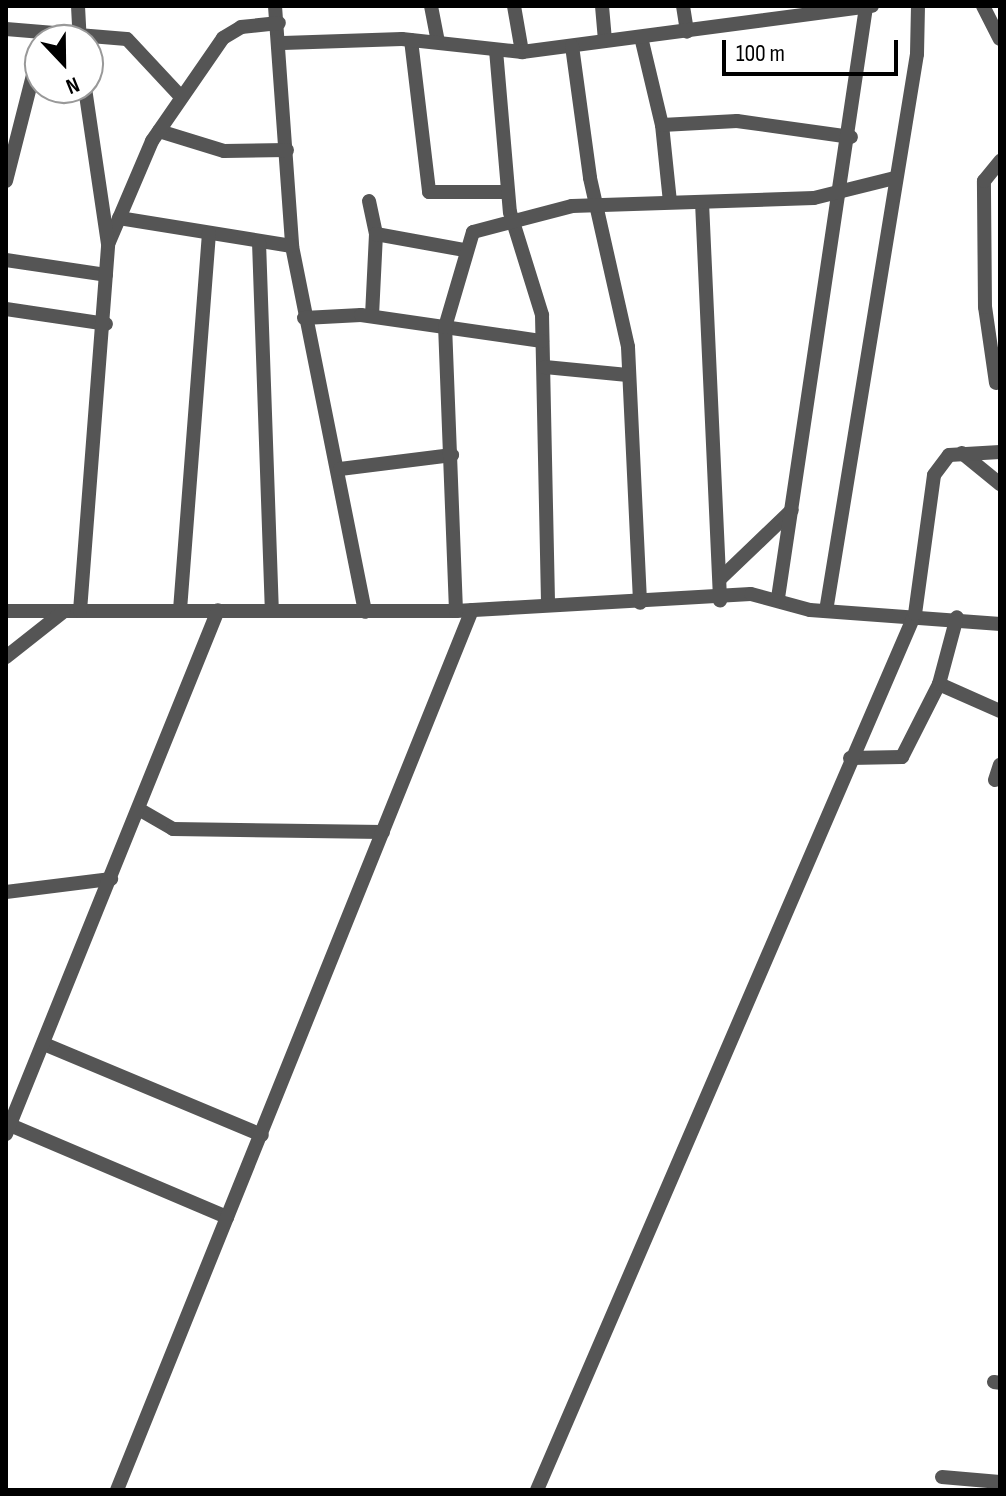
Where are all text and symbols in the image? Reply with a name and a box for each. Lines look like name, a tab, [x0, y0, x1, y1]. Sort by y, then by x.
north arrow	[24, 24, 104, 104]
scale bar	[726, 24, 902, 74]
text: 100 m	[736, 39, 785, 68]
text: N	[62, 70, 83, 100]

